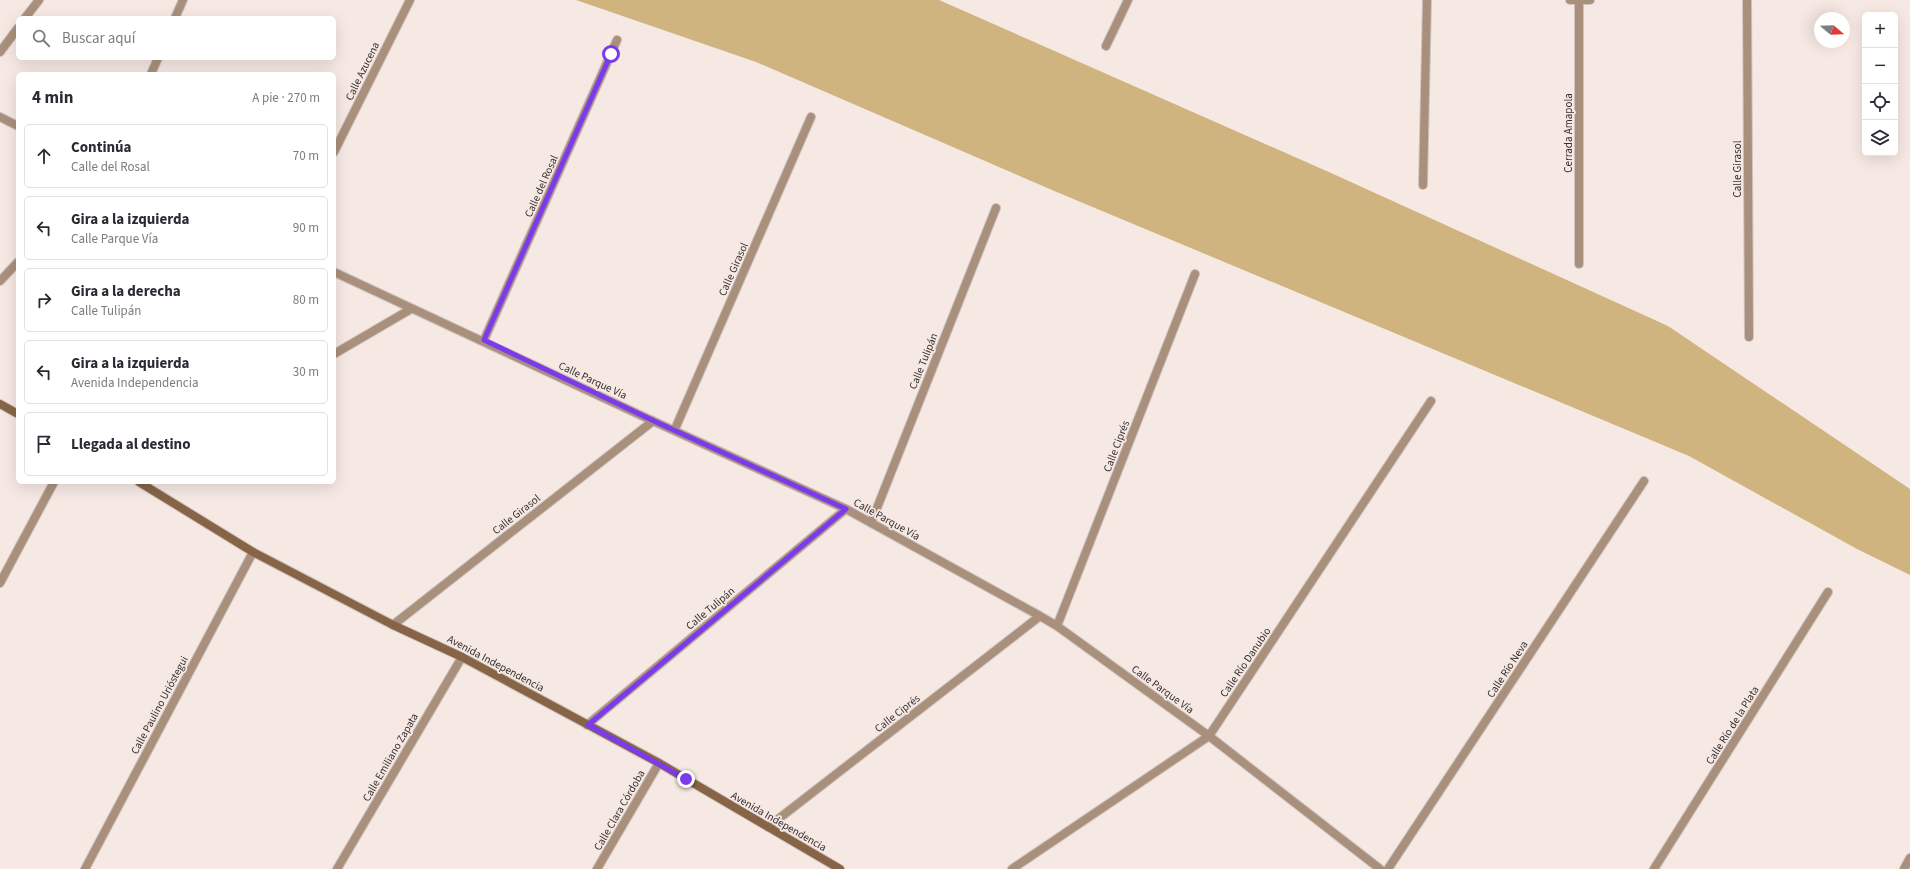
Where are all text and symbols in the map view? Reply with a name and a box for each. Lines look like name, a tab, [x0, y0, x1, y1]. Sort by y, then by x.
north arrow	[1814, 12, 1850, 48]
map controls	[1862, 12, 1898, 156]
button: +	[1862, 12, 1898, 48]
search box	[16, 16, 336, 60]
icon: search	[30, 27, 52, 49]
text: Buscar aquí	[62, 28, 135, 49]
street label: Calle Azucena	[342, 39, 383, 103]
route start	[602, 45, 620, 63]
button: −	[1862, 48, 1898, 84]
button: locate	[1862, 84, 1898, 120]
text: 4 min	[32, 86, 73, 110]
text: A pie · 270 m	[252, 89, 320, 107]
street label: Cerrada Amapola	[1561, 93, 1576, 173]
button: layers	[1862, 120, 1898, 156]
text: Continúa	[71, 137, 132, 158]
street label: Calle Girasol	[1730, 140, 1745, 198]
icon: ahead	[33, 145, 55, 167]
text: 70 m	[293, 147, 319, 165]
street label: Calle del Rosal	[521, 153, 562, 220]
text: Calle del Rosal	[71, 158, 150, 176]
text: Gira a la izquierda	[71, 209, 190, 230]
icon: left	[33, 217, 55, 239]
text: 90 m	[293, 219, 319, 237]
text: Calle Parque Vía	[71, 230, 158, 248]
street label: Calle Girasol	[715, 240, 752, 298]
text: Gira a la derecha	[71, 281, 181, 302]
icon: right	[33, 289, 55, 311]
text: 80 m	[293, 291, 319, 309]
text: Calle Tulipán	[71, 302, 141, 320]
street label: Calle Tulipán	[905, 331, 942, 392]
text: Gira a la izquierda	[71, 353, 190, 374]
street label: Calle Parque Vía	[556, 358, 629, 403]
icon: left	[33, 361, 55, 383]
text: 30 m	[293, 363, 319, 381]
text: Avenida Independencia	[71, 374, 199, 392]
street label: Calle Ciprés	[1100, 418, 1133, 474]
icon: arrive	[33, 433, 55, 455]
text: Llegada al destino	[71, 434, 191, 455]
street label: Calle Girasol	[489, 491, 544, 538]
street label: Calle Parque Vía	[851, 495, 923, 544]
street label: Calle Tulipán	[683, 584, 738, 633]
street label: Calle Río Danubio	[1216, 624, 1274, 700]
street label: Avenida Independencia	[445, 631, 547, 695]
street label: Calle Río Neva	[1483, 638, 1531, 701]
street label: Calle Paulino Urióstegui	[127, 654, 192, 757]
street label: Calle Parque Vía	[1128, 662, 1197, 717]
street label: Calle Río de la Plata	[1702, 683, 1763, 767]
street label: Calle Ciprés	[871, 691, 923, 736]
street label: Calle Emiliano Zapata	[359, 710, 422, 804]
street label: Calle Clara Córdoba	[590, 767, 649, 853]
route end	[677, 770, 695, 788]
street label: Avenida Independencia	[728, 788, 829, 855]

